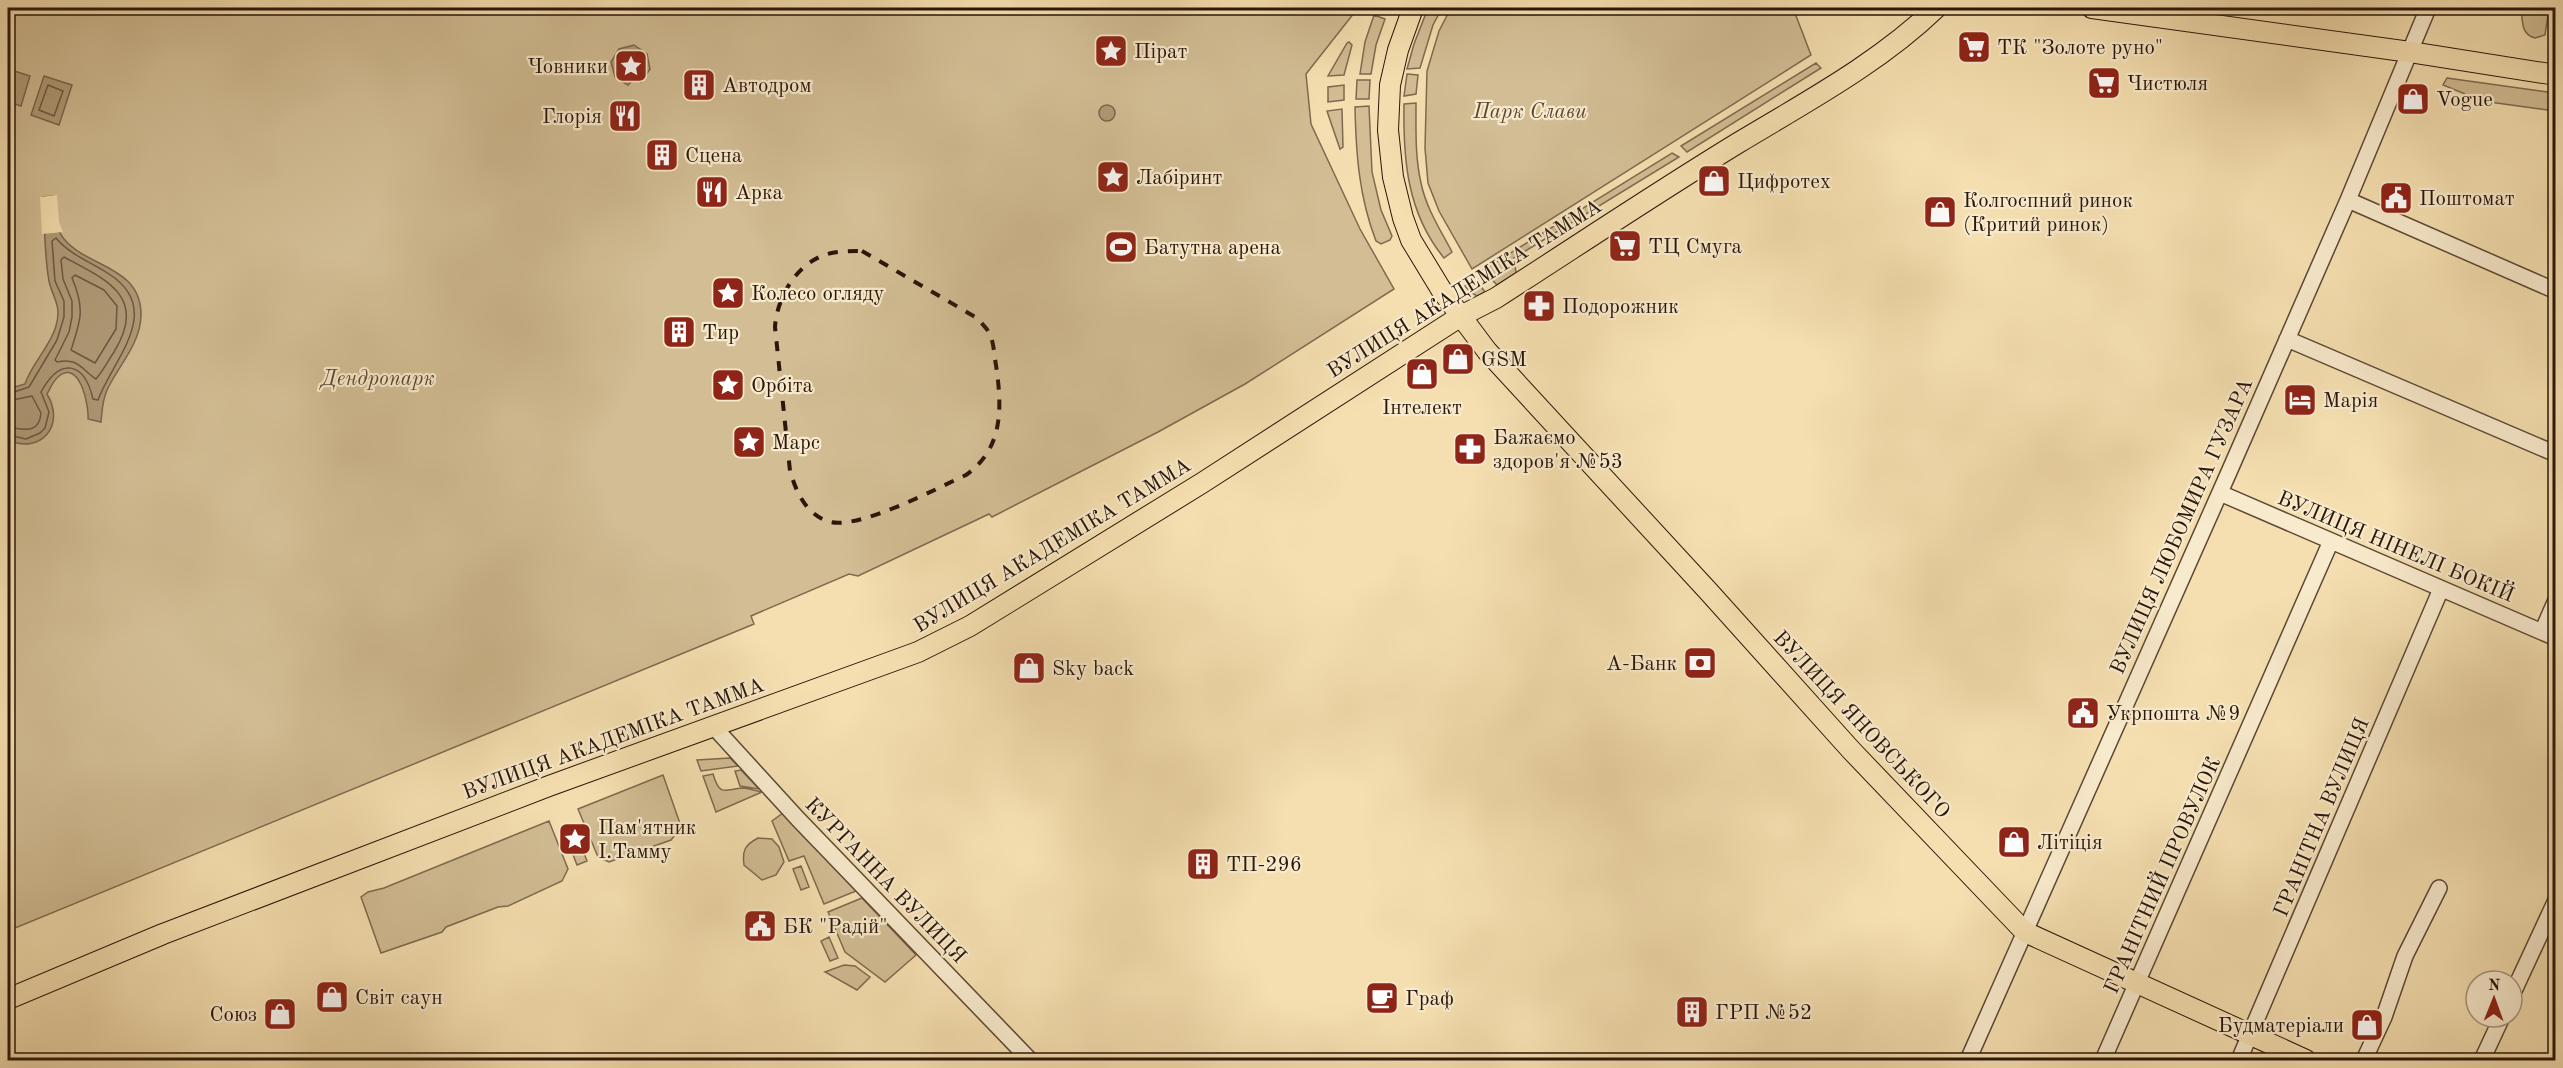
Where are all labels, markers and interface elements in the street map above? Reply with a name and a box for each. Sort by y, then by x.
supermarket icon: ТК "Золоте руно" [1956,29,1992,65]
place icon: Пірат [1093,33,1129,69]
place label: ТК "Золоте руно" [1997,38,2163,59]
place label: Пірат [1134,42,1187,63]
place icon: Човники [613,48,649,84]
place label: Човники [527,57,608,78]
supermarket icon: Чистюля [2086,65,2122,101]
building icon: Автодром [681,67,717,103]
place label: Чистюля [2127,74,2208,95]
place label: Автодром [722,76,812,97]
shop icon: Vogue [2395,81,2431,117]
place label: Vogue [2436,90,2493,111]
restaurant icon: Глорія [607,98,643,134]
park label: Парк Слави [1472,102,1587,123]
place label: Глорія [542,107,602,128]
building icon: Сцена [644,137,680,173]
place label: Сцена [685,146,742,167]
place icon: Лабіринт [1095,159,1131,195]
shop icon: Цифротех [1696,163,1732,199]
place label: Лабіринт [1136,168,1222,189]
place label: Цифротех [1737,172,1831,193]
restaurant icon: Арка [694,174,730,210]
public building icon: Поштомат [2378,180,2414,216]
place label: Арка [735,183,783,204]
place label: Поштомат [2419,189,2515,210]
place label: Колгоспний ринок (Критий ринок) [1963,191,2134,236]
shop icon: Колгоспний ринок (Критий ринок) [1922,194,1958,230]
street label: ВУЛИЦЯ АКАДЕМІКА ТАММА [1324,196,1606,383]
supermarket icon: ТЦ Смуга [1607,228,1643,264]
sports icon: Батутна арена [1103,229,1139,265]
place label: ТЦ Смуга [1648,237,1742,258]
place label: Батутна арена [1144,238,1281,259]
place icon: Колесо огляду [710,275,746,311]
place label: Колесо огляду [751,284,884,305]
pharmacy icon: Подорожник [1521,288,1557,324]
place label: Подорожник [1562,297,1679,318]
building icon: Тир [661,314,697,350]
place label: Тир [702,323,739,344]
shop icon: GSM [1440,341,1476,377]
place label: GSM [1481,350,1527,371]
shop icon: Інтелект [1404,356,1440,392]
place icon: Орбіта [710,367,746,403]
park label: Дендропарк [318,369,435,390]
street label: ВУЛИЦЯ ЛЮБОМИРА ГУЗАРА [2107,375,2257,678]
place label: Орбіта [751,376,813,397]
hotel icon: Марія [2282,382,2318,418]
place label: Марія [2323,391,2379,412]
place label: Інтелект [1382,398,1462,419]
place icon: Марс [731,424,767,460]
place label: Бажаємо здоров'я №53 [1493,428,1623,473]
pharmacy icon: Бажаємо здоров'я №53 [1452,431,1488,467]
place label: Марс [772,433,820,454]
street label: ВУЛИЦЯ АКАДЕМІКА ТАММА [911,455,1195,637]
street label: ВУЛИЦЯ НІНЕЛІ БОКІЙ [2274,483,2519,607]
street label: ВУЛИЦЯ ЯНОВСЬКОГО [1769,627,1953,823]
bank icon: А-Банк [1682,645,1718,681]
shop icon: Sky back [1011,650,1047,686]
place label: А-Банк [1606,654,1677,675]
place label: Sky back [1052,659,1134,680]
street label: ВУЛИЦЯ АКАДЕМІКА ТАММА [460,675,767,804]
public building icon: Укрпошта №9 [2065,695,2101,731]
place label: Укрпошта №9 [2106,704,2240,725]
street label: ГРАНІТНА ВУЛИЦЯ [2271,715,2374,920]
street label: ГРАНІТНИЙ ПРОВУЛОК [2097,752,2225,997]
street label: КУРГАННА ВУЛИЦЯ [800,794,969,968]
place label: Пам'ятник І.Тамму [598,818,697,863]
place icon: Пам'ятник І.Тамму [557,821,593,857]
shop icon: Літіція [1996,824,2032,860]
place label: Літіція [2037,833,2103,854]
building icon: ТП-296 [1185,846,1221,882]
place label: ТП-296 [1226,855,1302,876]
public building icon: БК "Радій" [742,908,778,944]
place label: БК "Радій" [783,917,888,938]
north arrow [2464,969,2524,1029]
text: N [2488,978,2501,994]
shop icon: Світ саун [314,979,350,1015]
cafe icon: Граф [1364,980,1400,1016]
place label: Світ саун [355,988,443,1009]
place label: Граф [1405,989,1454,1010]
building icon: ГРП №52 [1674,994,1710,1030]
shop icon: Союз [262,996,298,1032]
place label: ГРП №52 [1715,1003,1812,1024]
place label: Союз [209,1005,257,1026]
shop icon: Будматеріали [2349,1007,2385,1043]
place label: Будматеріали [2218,1016,2344,1037]

